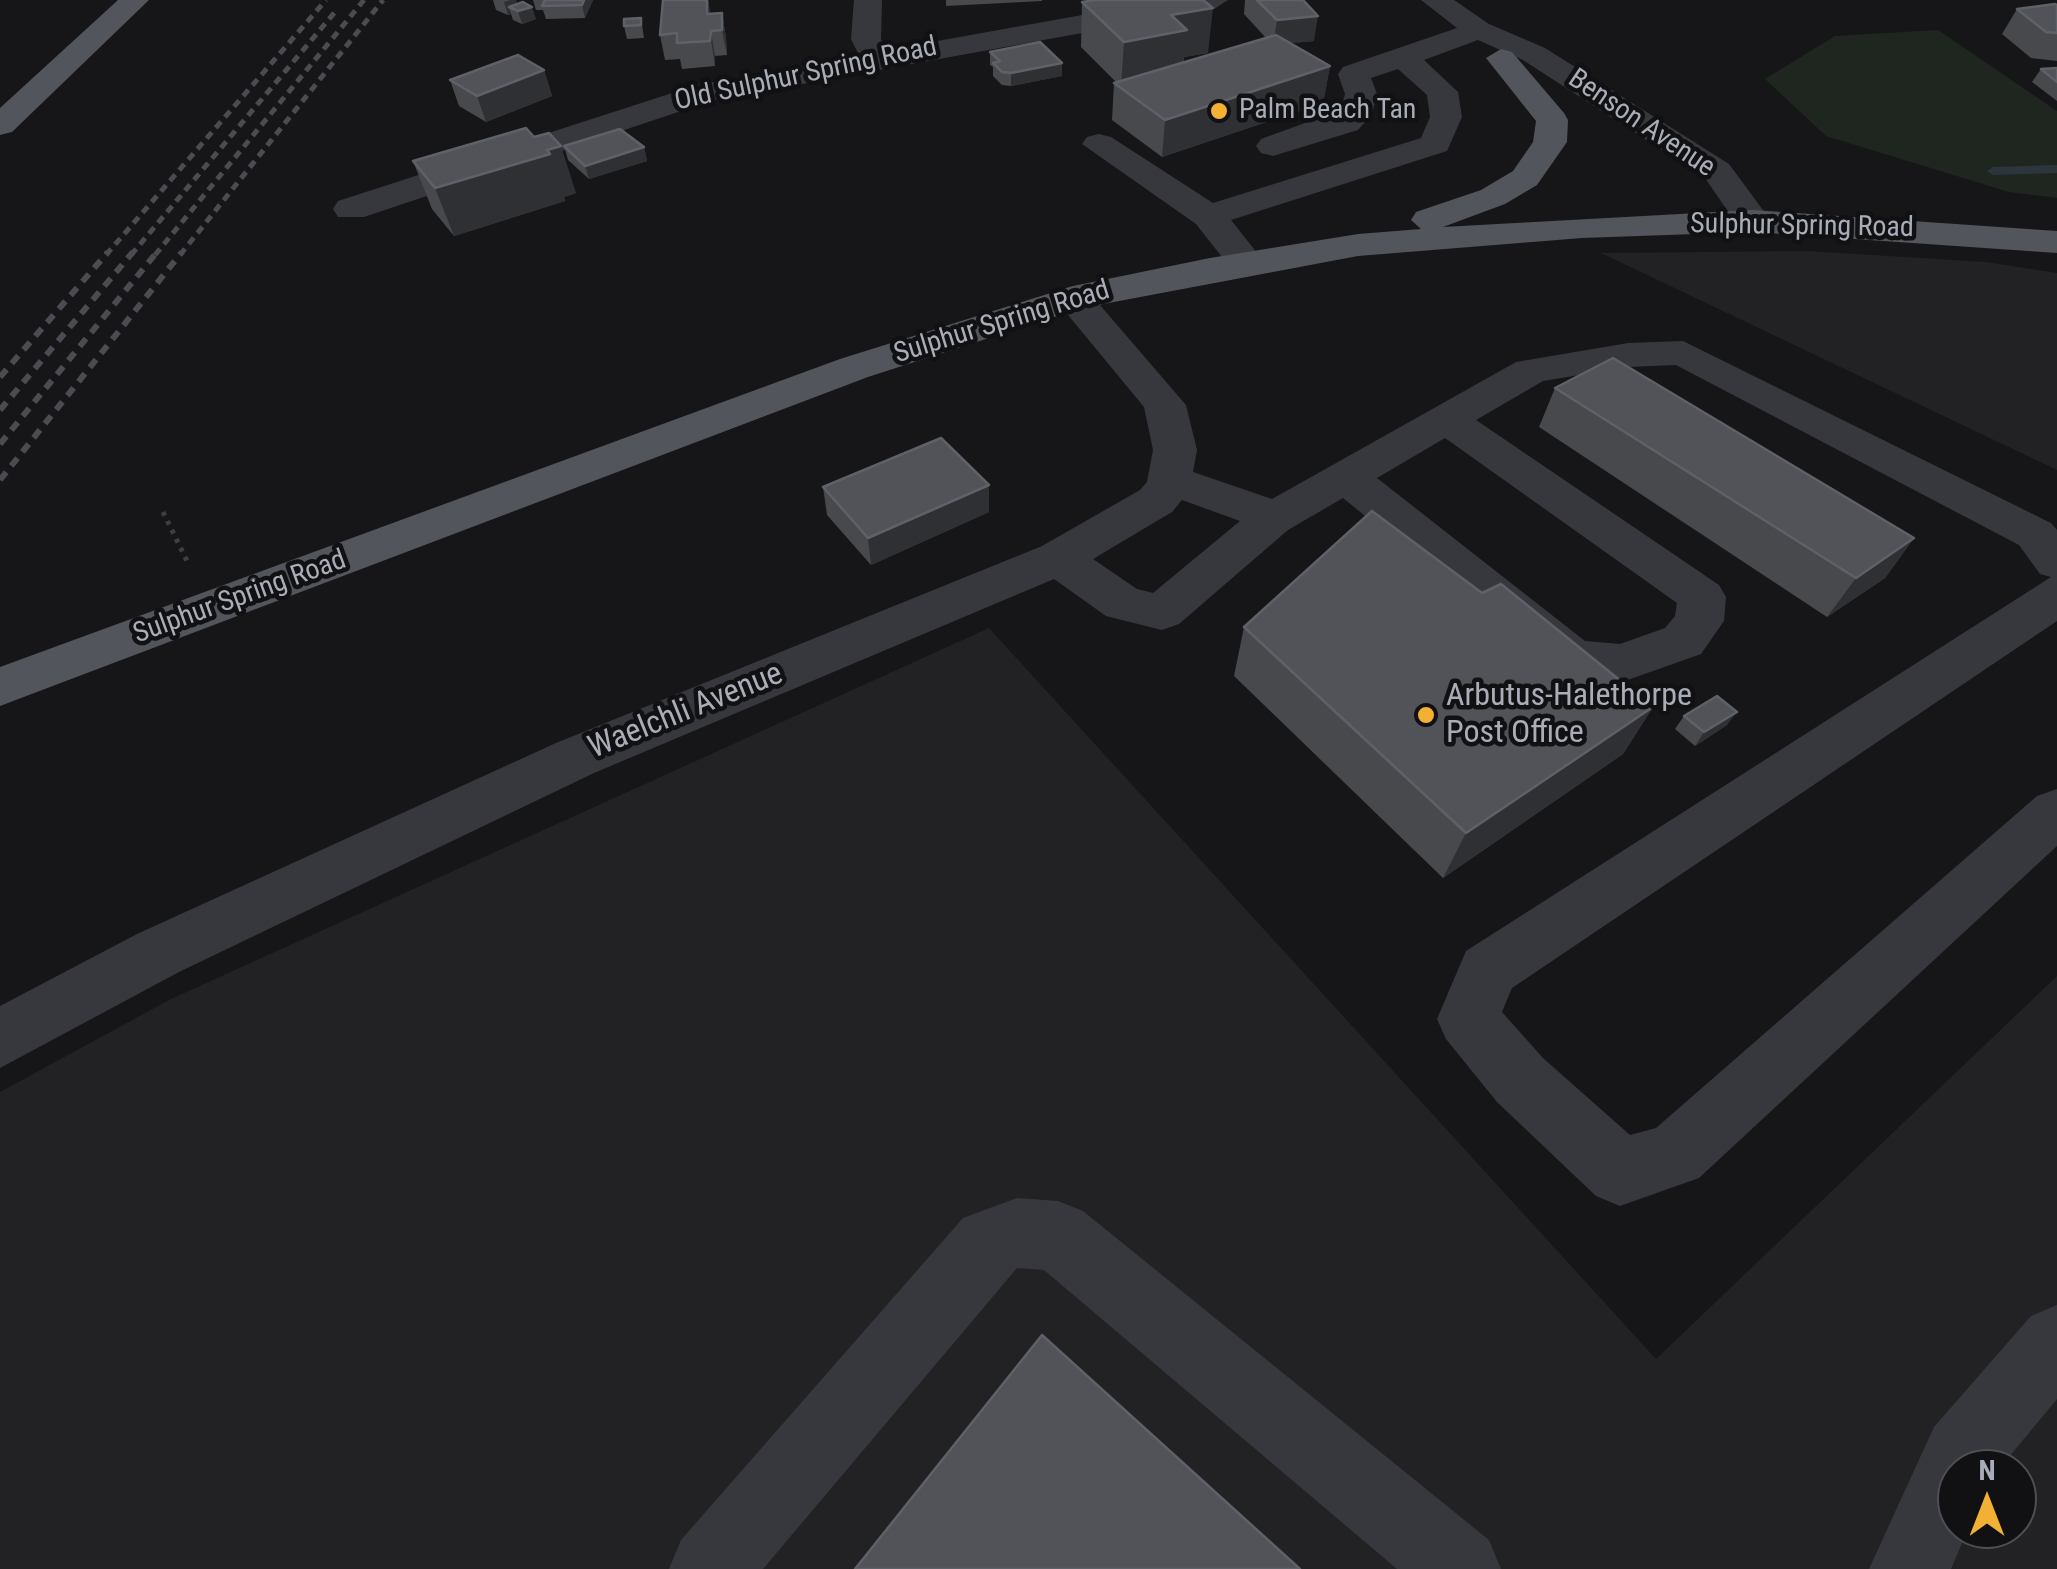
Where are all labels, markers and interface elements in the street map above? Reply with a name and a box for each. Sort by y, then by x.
street label: Old Sulphur Spring Road [672,31,940,119]
street label: Benson Avenue [1561,63,1721,185]
place label: Palm Beach Tan [1239,94,1416,128]
marker: Palm Beach Tan [1208,100,1230,122]
street label: Sulphur Spring Road [1690,208,1914,246]
street label: Sulphur Spring Road [890,274,1114,372]
street label: Sulphur Spring Road [129,544,351,652]
street label: Waelchli Avenue [583,656,789,768]
place label: Arbutus-Halethorpe Post Office [1446,678,1692,753]
marker: Arbutus-Halethorpe Post Office [1415,704,1437,726]
north arrow [1937,1449,2037,1549]
text: N [1978,1454,1996,1487]

